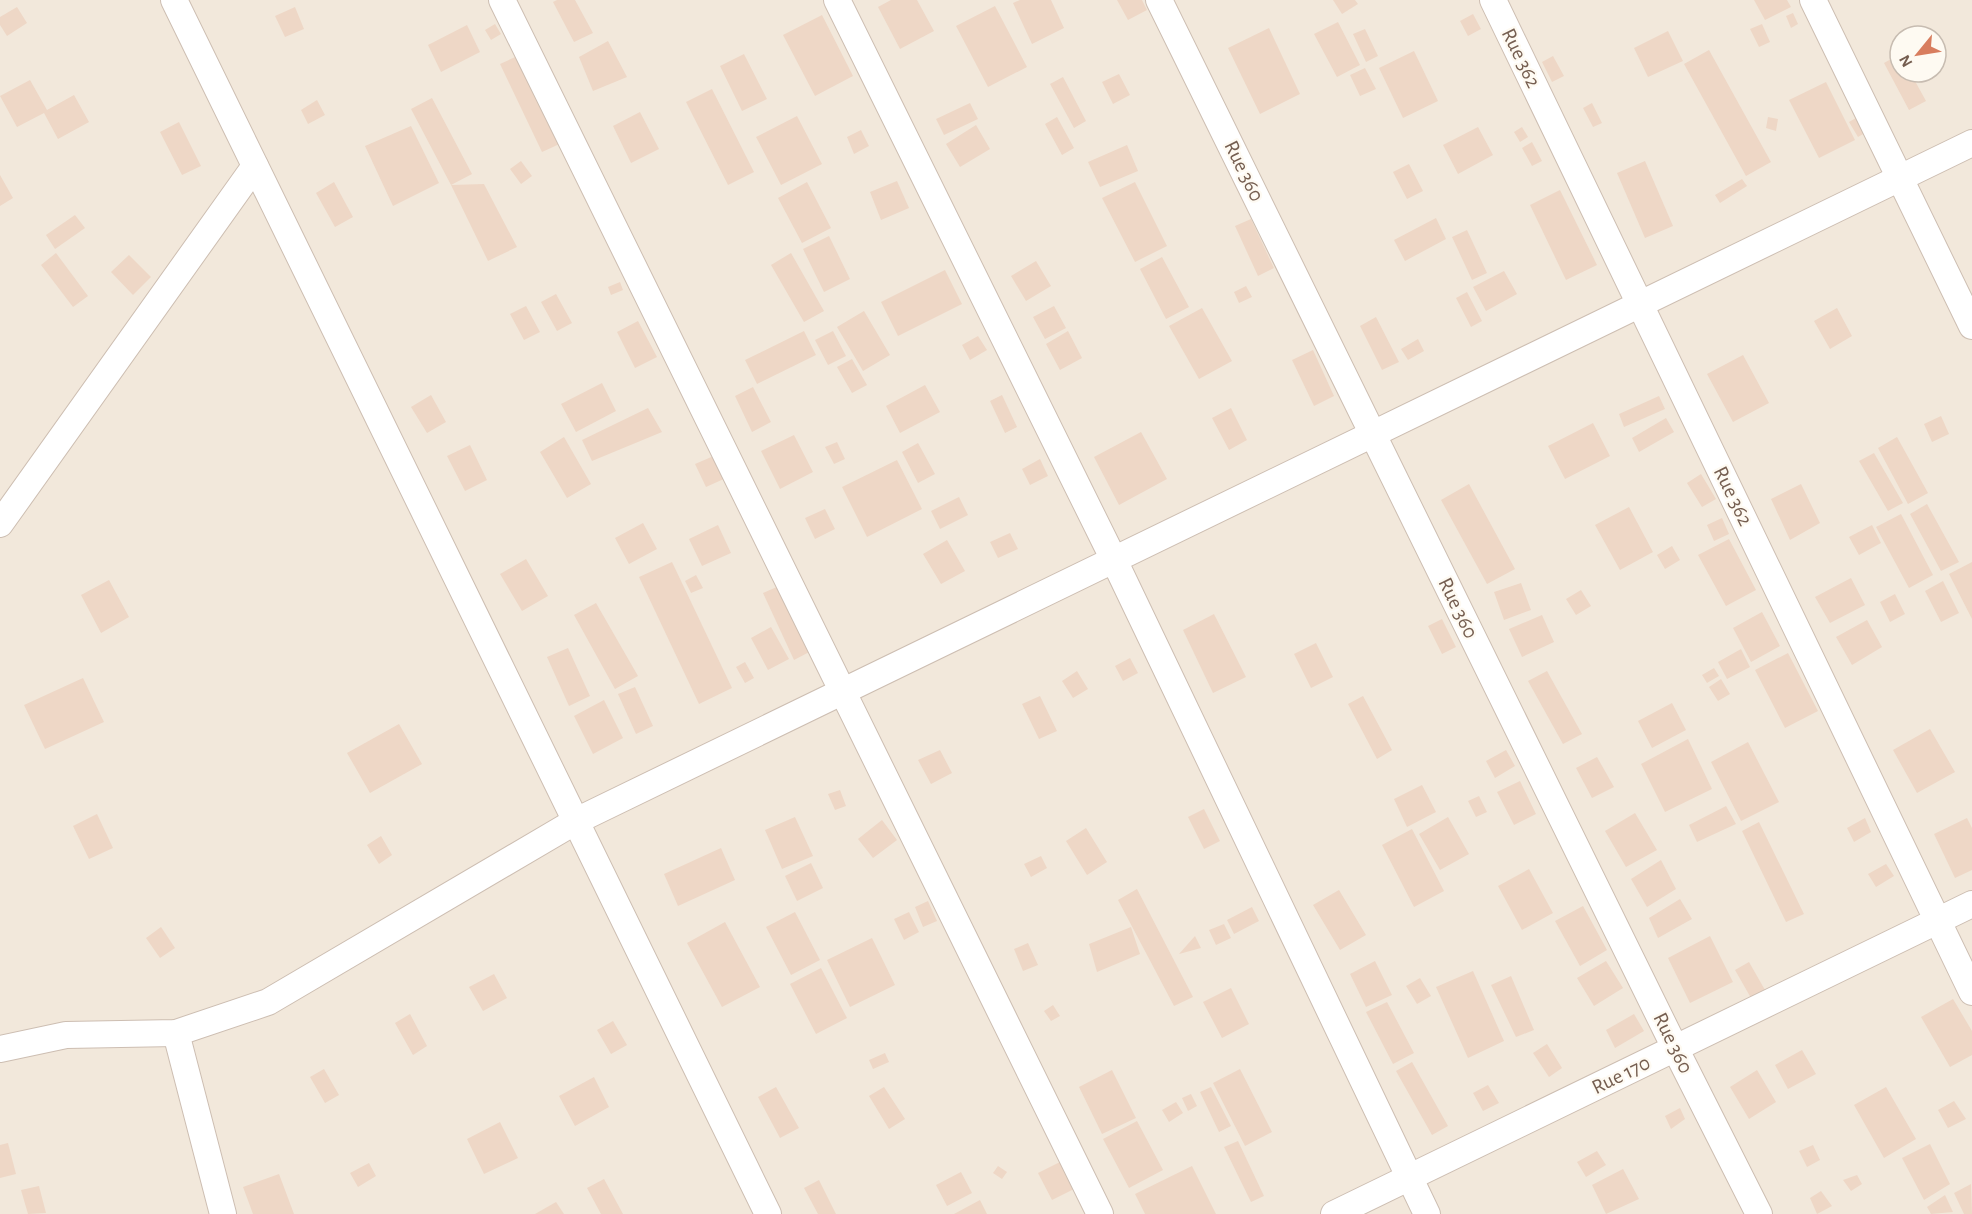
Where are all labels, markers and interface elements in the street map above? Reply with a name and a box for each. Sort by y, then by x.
north arrow [1888,24,1948,84]
street label: Rue 362 [1498,25,1544,91]
text: N [1896,52,1916,70]
street label: Rue 360 [1220,137,1268,205]
street label: Rue 362 [1710,463,1756,529]
street label: Rue 360 [1434,574,1482,642]
street label: Rue 360 [1649,1009,1697,1077]
street label: Rue 170 [1588,1052,1654,1098]

